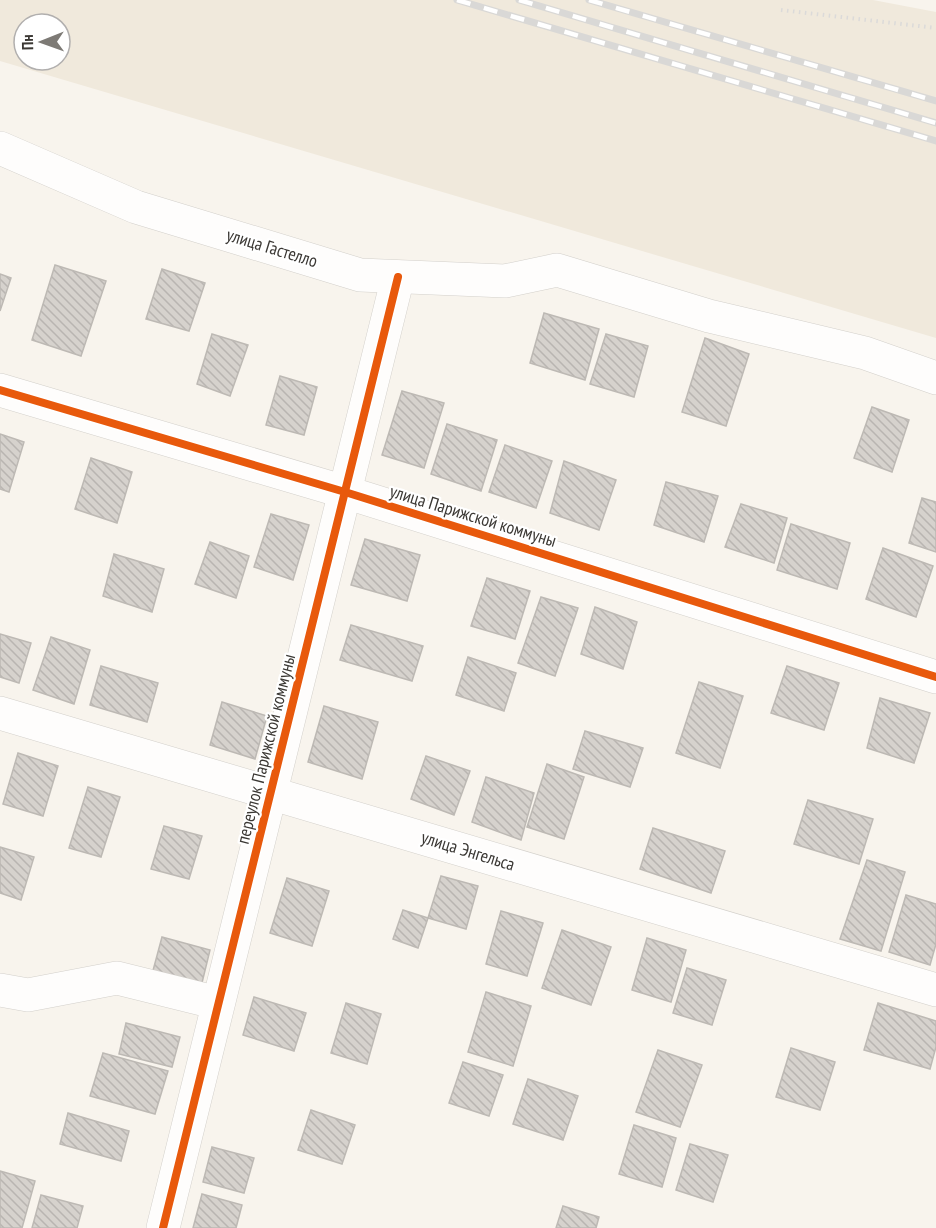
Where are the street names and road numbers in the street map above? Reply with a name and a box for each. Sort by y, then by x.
street label: улица Гастелло [224,223,321,272]
street label: улица Парижской коммуны [387,479,559,552]
street label: переулок Парижской коммуны [231,652,300,846]
street label: улица Энгельса [419,825,518,876]

